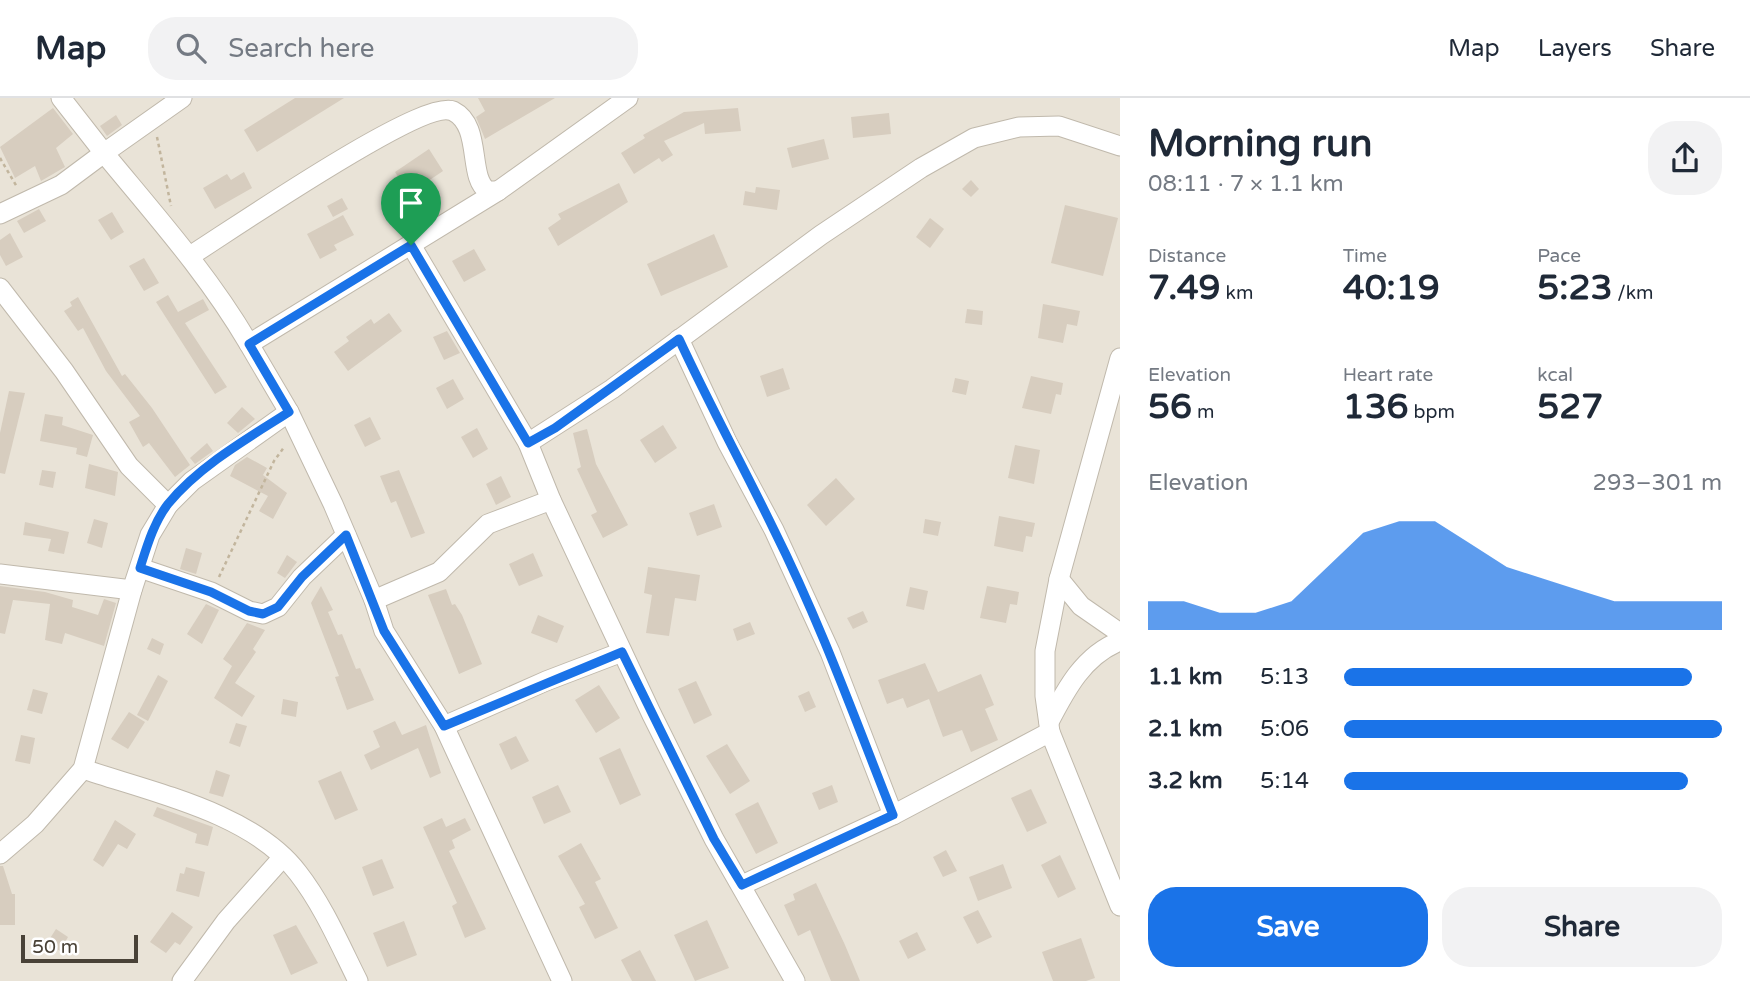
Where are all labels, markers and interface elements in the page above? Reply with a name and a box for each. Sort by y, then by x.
search box [148,17,638,80]
text: Map [35,29,106,68]
icon: search [172,29,210,67]
text: Search here [228,33,374,64]
text: Map [1448,34,1500,63]
text: Layers [1538,34,1612,63]
text: Share [1650,34,1715,63]
text: Morning run [1148,121,1372,167]
button: share [1648,121,1722,195]
text: 08:11 · 7 × 1.1 km [1148,170,1344,198]
pin [381,173,441,245]
icon: arrive [392,184,430,222]
text: Distance [1148,245,1226,267]
text: Time [1343,245,1387,267]
text: Pace [1537,245,1581,267]
text: 7.49 [1148,267,1221,309]
text: 40:19 [1343,267,1440,309]
text: 5:23 [1537,267,1612,309]
text: km [1221,282,1253,304]
text: /km [1612,282,1654,304]
text: Elevation [1148,364,1231,386]
text: Heart rate [1343,364,1433,386]
text: kcal [1537,364,1573,386]
text: 56 [1148,386,1192,428]
text: 136 [1343,386,1409,428]
text: 527 [1537,386,1603,428]
text: m [1192,401,1214,423]
text: bpm [1409,401,1455,423]
text: Elevation [1148,469,1249,497]
text: 293–301 m [1593,469,1722,497]
text: 1.1 km [1148,663,1223,691]
text: 5:13 [1260,663,1309,691]
text: 2.1 km [1148,715,1223,743]
text: 5:06 [1260,715,1309,743]
text: 3.2 km [1148,767,1223,795]
text: 5:14 [1260,767,1309,795]
button: Save [1148,887,1428,967]
button: Share [1442,887,1722,967]
scale bar [21,932,138,964]
text: 50 m [32,936,78,958]

